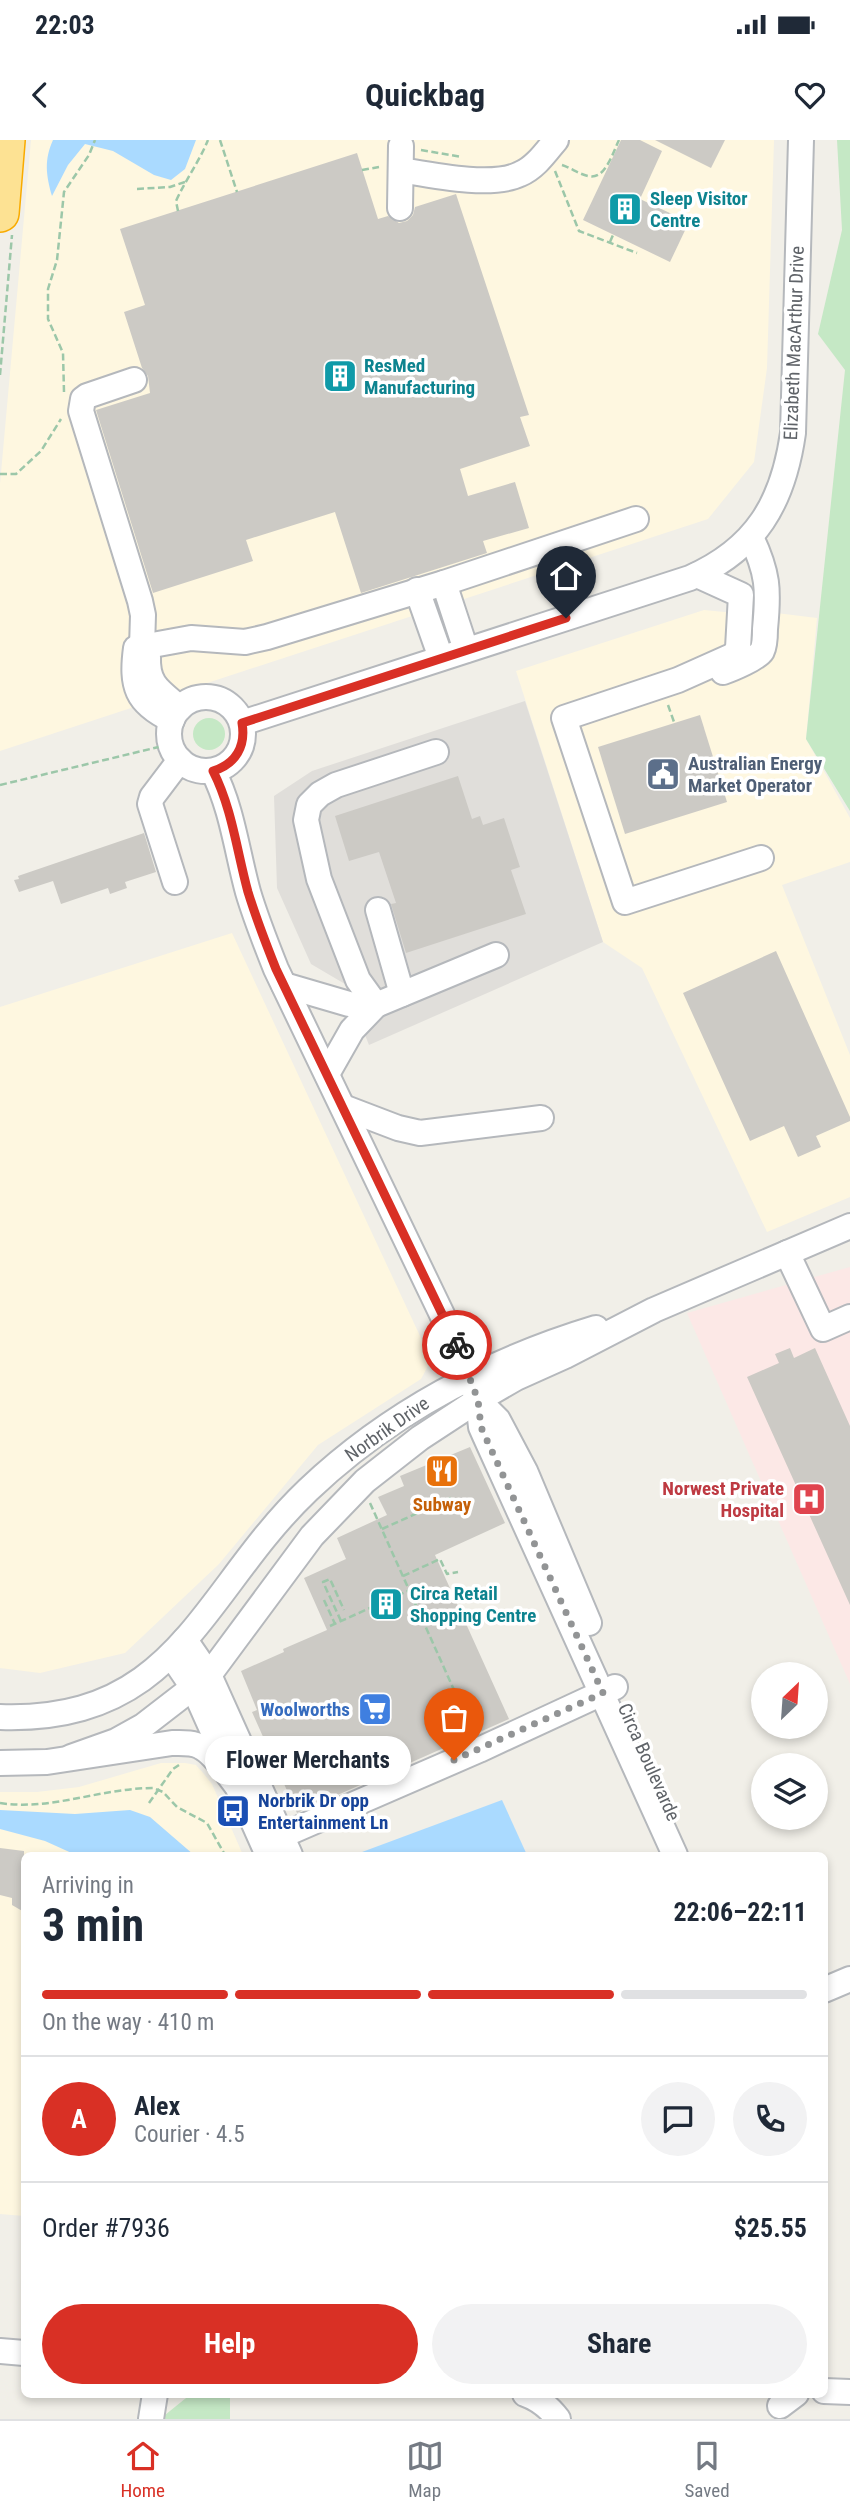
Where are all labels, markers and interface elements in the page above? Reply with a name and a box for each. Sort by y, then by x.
text: 22:03 [35,10,95,40]
icon: back [21,76,59,114]
text: Quickbag [365,76,485,114]
icon: heart [791,76,829,114]
place label: Sleep Visitor Centre [650,187,747,232]
building icon: Sleep Visitor Centre [606,190,644,228]
street label: Elizabeth MacArthur Drive [779,245,809,441]
place label: ResMed Manufacturing [364,354,475,399]
building icon: ResMed Manufacturing [321,357,359,395]
pin [536,546,596,618]
icon: home [547,557,585,595]
place label: Australian Energy Market Operator [688,752,823,797]
public building icon: Australian Energy Market Operator [644,755,682,793]
courier [422,1310,492,1380]
icon: bike [438,1326,476,1364]
street label: Norbrik Drive [340,1392,434,1466]
restaurant icon: Subway [423,1452,461,1490]
place label: Norwest Private Hospital [662,1477,784,1522]
hospital icon: Norwest Private Hospital [790,1480,828,1518]
place label: Subway [413,1493,472,1516]
place label: Circa Retail Shopping Centre [410,1582,536,1627]
building icon: Circa Retail Shopping Centre [367,1585,405,1623]
north arrow [751,1662,828,1740]
map controls [751,1662,828,1830]
pin [424,1688,484,1760]
supermarket icon: Woolworths [356,1690,394,1728]
place label: Woolworths [260,1698,350,1721]
icon: bag [435,1699,473,1737]
street label: Circa Boulevarde [613,1700,685,1824]
callout: Flower Merchants [206,1736,412,1784]
text: Flower Merchants [226,1747,390,1774]
button: layers [751,1753,828,1830]
place label: Norbrik Dr opp Entertainment Ln [258,1789,388,1834]
bus stop icon: Norbrik Dr opp Entertainment Ln [214,1792,252,1830]
text: Arriving in [42,1872,134,1899]
text: 22:06–22:11 [673,1897,807,1927]
text: 3 min [42,1898,144,1952]
text: On the way · 410 m [42,2009,214,2036]
button: chat [641,2082,715,2156]
button: phone [733,2082,807,2156]
text: Alex [134,2091,180,2121]
text: A [71,2104,87,2134]
text: Courier · 4.5 [134,2121,245,2148]
text: Order #7936 [42,2213,170,2243]
text: $25.55 [734,2213,807,2243]
button: Help [42,2304,418,2384]
button: Share [432,2304,807,2384]
tab: Home [120,2437,165,2502]
tab: Map [406,2437,444,2502]
tab: Saved [684,2437,730,2502]

